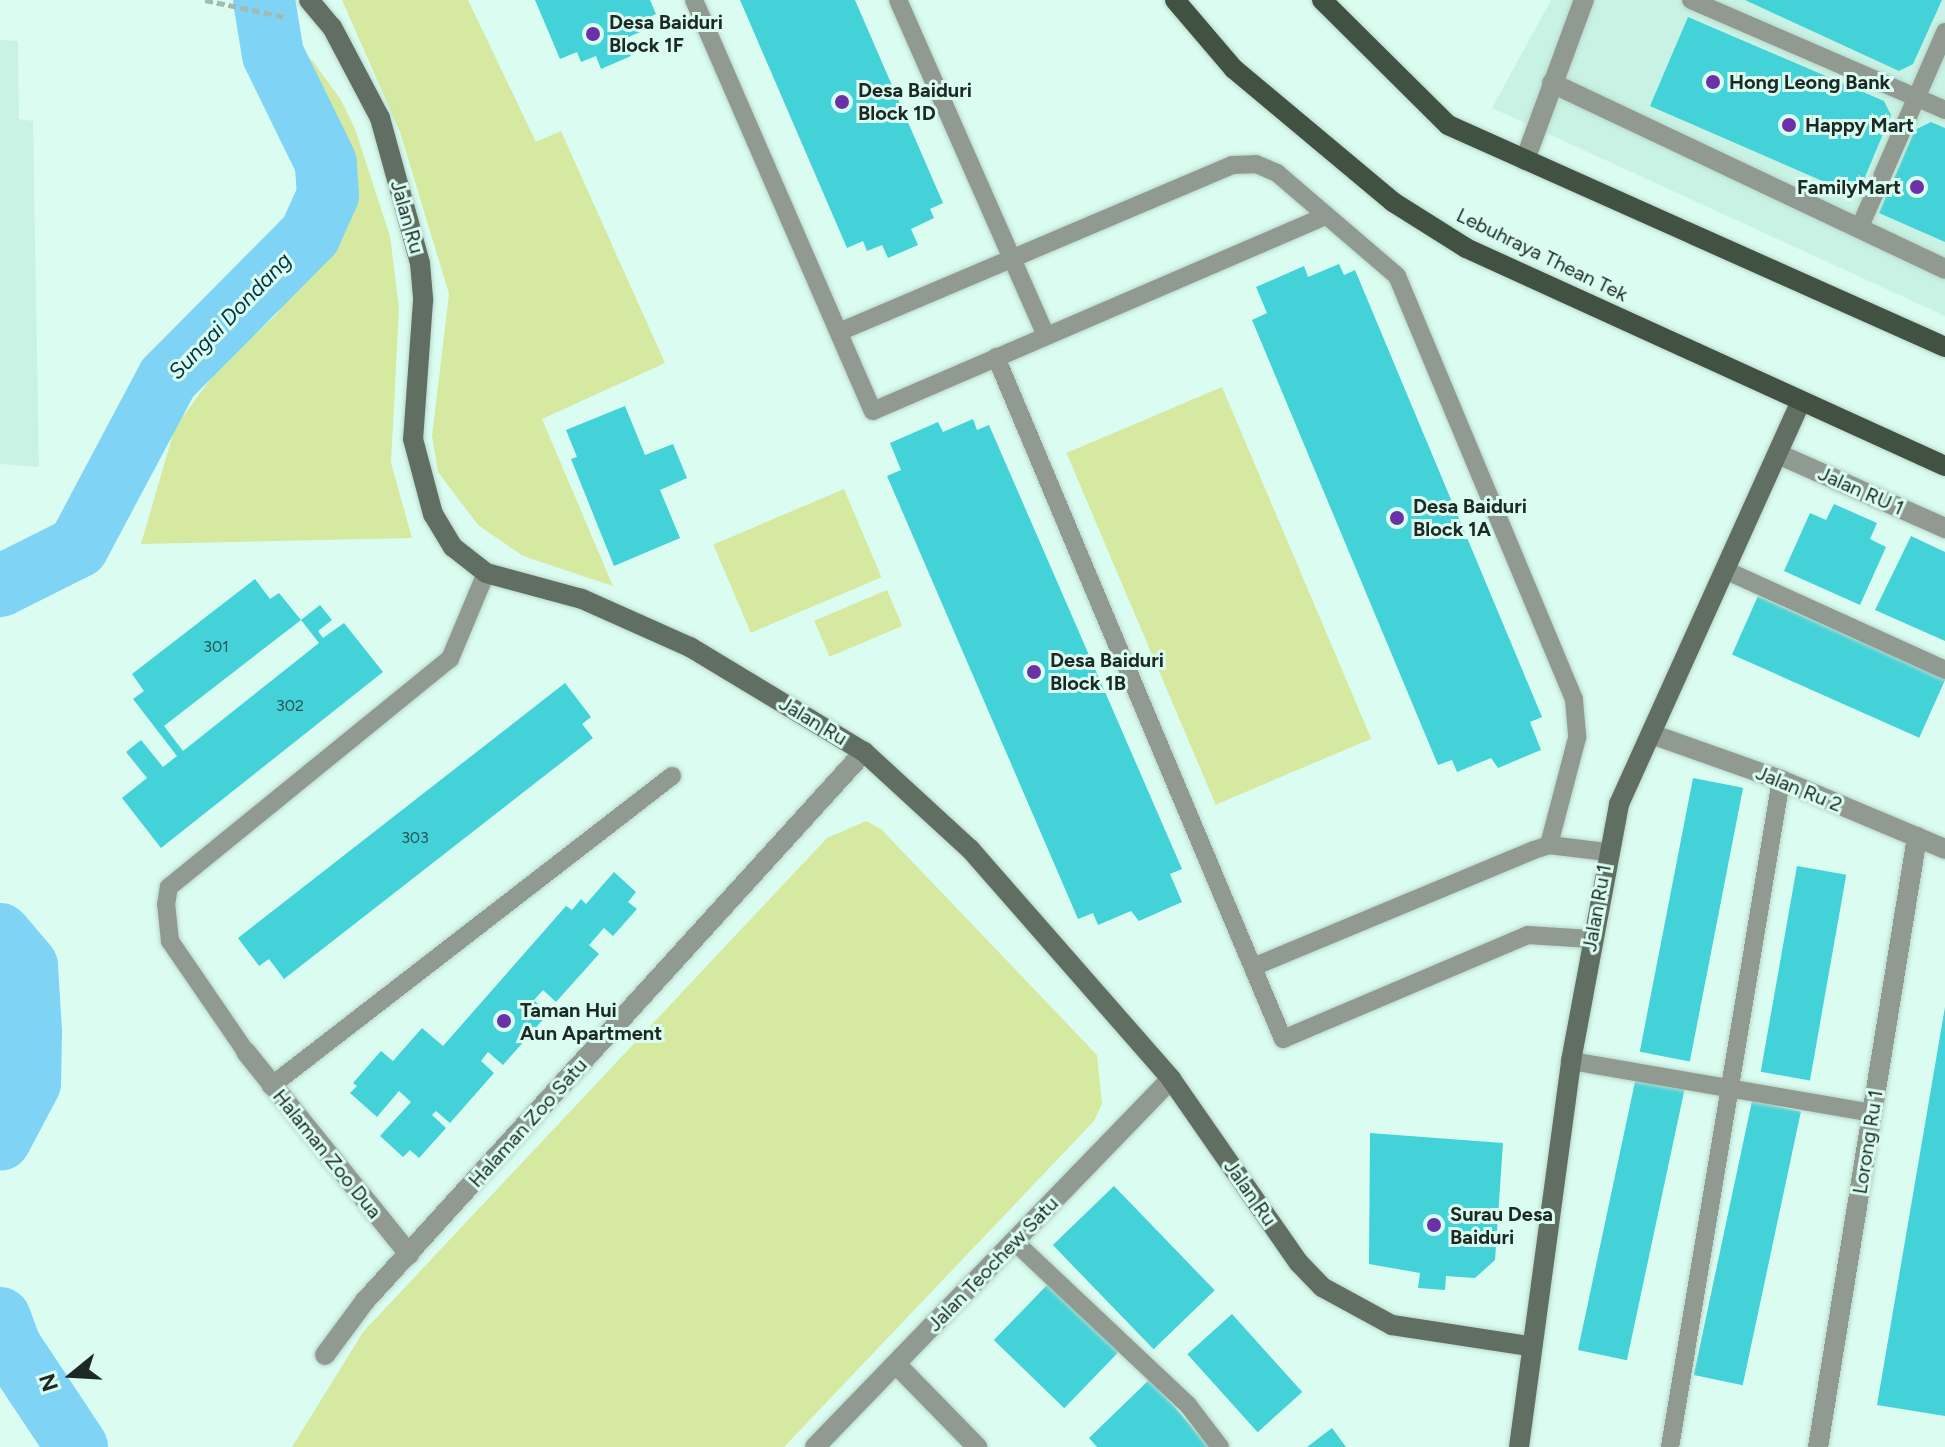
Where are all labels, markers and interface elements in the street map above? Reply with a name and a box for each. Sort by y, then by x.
place label: Desa Baiduri Block 1F [609,10,723,57]
marker: Desa Baiduri Block 1F [584,25,602,43]
place label: Hong Leong Bank [1729,70,1890,94]
marker: Hong Leong Bank [1704,73,1722,91]
place label: Desa Baiduri Block 1D [858,78,972,125]
marker: Desa Baiduri Block 1D [833,93,851,111]
place label: Happy Mart [1805,113,1914,137]
marker: Happy Mart [1780,116,1798,134]
place label: FamilyMart [1797,175,1901,199]
street label: Jalan Ru [385,178,429,256]
marker: FamilyMart [1908,178,1926,196]
street label: Lebuhraya Thean Tek [1453,203,1631,307]
water label: Sungai Dondang [163,247,297,385]
street label: Jalan RU 1 [1815,462,1907,520]
place label: Desa Baiduri Block 1A [1413,494,1527,541]
marker: Desa Baiduri Block 1A [1388,509,1406,527]
house number: 301 [203,637,229,657]
place label: Desa Baiduri Block 1B [1050,648,1164,695]
marker: Desa Baiduri Block 1B [1025,663,1043,681]
street label: Jalan Ru [775,691,851,751]
house number: 302 [276,696,304,716]
street label: Jalan Ru 2 [1752,761,1846,817]
house number: 303 [401,828,429,848]
street label: Jalan Ru 1 [1578,863,1616,953]
place label: Taman Hui Aun Apartment [520,998,662,1045]
marker: Taman Hui Aun Apartment [495,1012,513,1030]
street label: Halaman Zoo Satu [464,1054,592,1192]
street label: Halaman Zoo Dua [268,1085,386,1223]
street label: Lorong Ru 1 [1848,1088,1888,1196]
street label: Jalan Ru [1219,1155,1281,1231]
street label: Jalan Teochew Satu [923,1192,1063,1336]
place label: Surau Desa Baiduri [1450,1202,1553,1249]
marker: Surau Desa Baiduri [1425,1216,1443,1234]
north arrow [32,1335,112,1415]
text: N [33,1370,64,1395]

